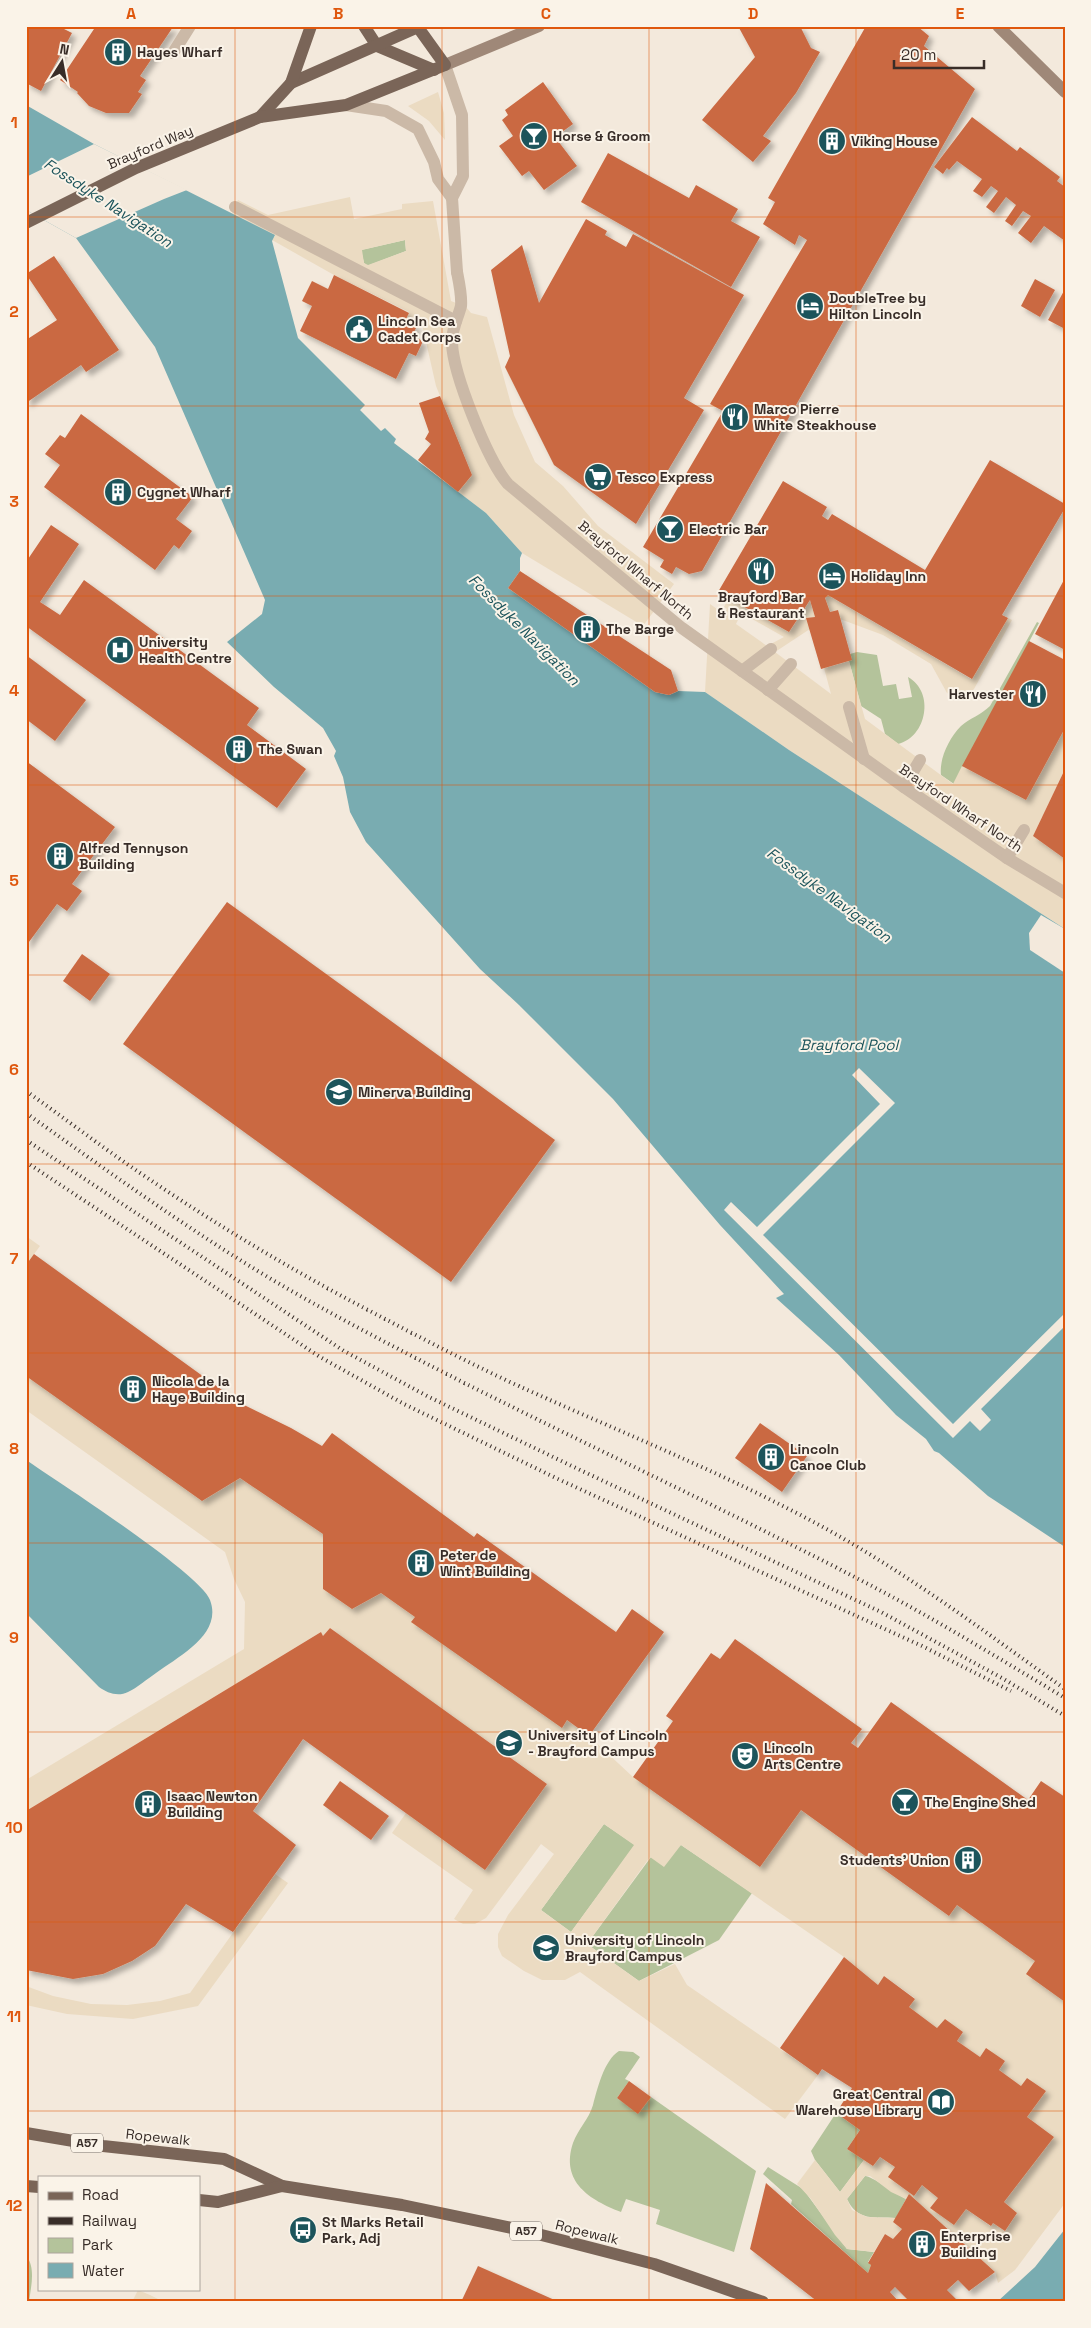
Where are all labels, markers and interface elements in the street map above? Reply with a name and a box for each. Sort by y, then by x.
text: A [126,3,136,24]
text: B [333,3,343,24]
text: C [541,3,551,24]
text: D [748,3,758,24]
text: E [956,3,965,24]
building icon: Hayes Wharf [103,37,133,67]
north arrow [38,38,88,88]
scale bar [894,38,984,70]
text: N [58,40,71,59]
place label: Hayes Wharf [137,43,223,61]
text: 20 m [901,45,936,64]
text: 1 [10,112,18,133]
street label: Brayford Way [104,121,196,173]
bar icon: Horse & Groom [519,121,549,151]
building icon: Viking House [817,126,847,156]
place label: Horse & Groom [553,127,651,145]
place label: Viking House [851,132,938,150]
water label: Fossdyke Navigation [41,154,177,252]
place label: DoubleTree by Hilton Lincoln [829,289,926,323]
hotel icon: DoubleTree by Hilton Lincoln [795,291,825,321]
text: 2 [9,301,19,322]
place label: Lincoln Sea Cadet Corps [378,312,461,346]
public building icon: Lincoln Sea Cadet Corps [344,314,374,344]
place label: Marco Pierre White Steakhouse [754,400,877,434]
restaurant icon: Marco Pierre White Steakhouse [720,402,750,432]
supermarket icon: Tesco Express [583,462,613,492]
place label: Tesco Express [617,468,713,486]
building icon: Cygnet Wharf [103,477,133,507]
place label: Cygnet Wharf [137,483,231,501]
text: 3 [9,491,19,512]
bar icon: Electric Bar [655,514,685,544]
street label: Brayford Wharf North [575,517,697,623]
place label: Electric Bar [689,520,767,538]
restaurant icon: Brayford Bar & Restaurant [746,556,776,586]
hotel icon: Holiday Inn [817,561,847,591]
place label: Holiday Inn [851,567,926,585]
water label: Fossdyke Navigation [465,570,584,690]
place label: Brayford Bar & Restaurant [717,588,805,622]
building icon: The Barge [572,614,602,644]
place label: The Barge [606,620,674,638]
place label: University Health Centre [139,633,232,667]
hospital icon: University Health Centre [105,635,135,665]
restaurant icon: Harvester [1018,679,1048,709]
text: 4 [9,680,19,701]
place label: Harvester [949,685,1014,703]
building icon: The Swan [224,734,254,764]
place label: The Swan [258,740,323,758]
street label: Brayford Wharf North [896,760,1026,856]
place label: Alfred Tennyson Building [79,839,188,873]
building icon: Alfred Tennyson Building [45,841,75,871]
water label: Fossdyke Navigation [763,843,896,947]
text: 5 [9,870,19,891]
water label: Brayford Pool [800,1035,900,1054]
text: 6 [9,1059,19,1080]
school or university icon: Minerva Building [324,1077,354,1107]
place label: Minerva Building [358,1083,471,1101]
text: 7 [10,1248,19,1269]
place label: Nicola de la Haye Building [152,1372,245,1406]
building icon: Nicola de la Haye Building [118,1374,148,1404]
text: 8 [9,1438,19,1459]
place label: Lincoln Canoe Club [790,1440,866,1474]
building icon: Lincoln Canoe Club [756,1442,786,1472]
place label: Peter de Wint Building [440,1546,530,1580]
building icon: Peter de Wint Building [406,1548,436,1578]
text: 9 [9,1627,19,1648]
place label: University of Lincoln - Brayford Campus [528,1726,667,1760]
school or university icon: University of Lincoln - Brayford Campus [494,1728,524,1758]
place label: Lincoln Arts Centre [764,1739,841,1773]
theatre icon: Lincoln Arts Centre [730,1741,760,1771]
place label: Isaac Newton Building [167,1787,258,1821]
bar icon: The Engine Shed [890,1787,920,1817]
building icon: Isaac Newton Building [133,1789,163,1819]
place label: The Engine Shed [924,1793,1036,1811]
text: 10 [5,1817,23,1838]
building icon: Students' Union [953,1845,983,1875]
place label: Students' Union [840,1851,949,1869]
place label: University of Lincoln Brayford Campus [565,1931,704,1965]
school or university icon: University of Lincoln Brayford Campus [531,1933,561,1963]
text: 11 [7,2006,21,2027]
place label: Great Central Warehouse Library [795,2085,922,2119]
library icon: Great Central Warehouse Library [926,2087,956,2117]
street label: Ropewalk [125,2125,192,2149]
road number: A57 [71,2134,103,2152]
legend [38,2176,200,2290]
text: Road [82,2185,119,2204]
text: 12 [6,2195,22,2216]
text: Railway [82,2211,137,2230]
place label: St Marks Retail Park, Adj [322,2213,424,2247]
bus stop icon: St Marks Retail Park, Adj [288,2215,318,2245]
street label: Ropewalk [553,2215,621,2249]
road number: A57 [510,2222,542,2240]
place label: Enterprise Building [941,2227,1011,2261]
building icon: Enterprise Building [907,2229,937,2259]
text: Park [82,2235,113,2254]
text: Water [82,2261,125,2280]

